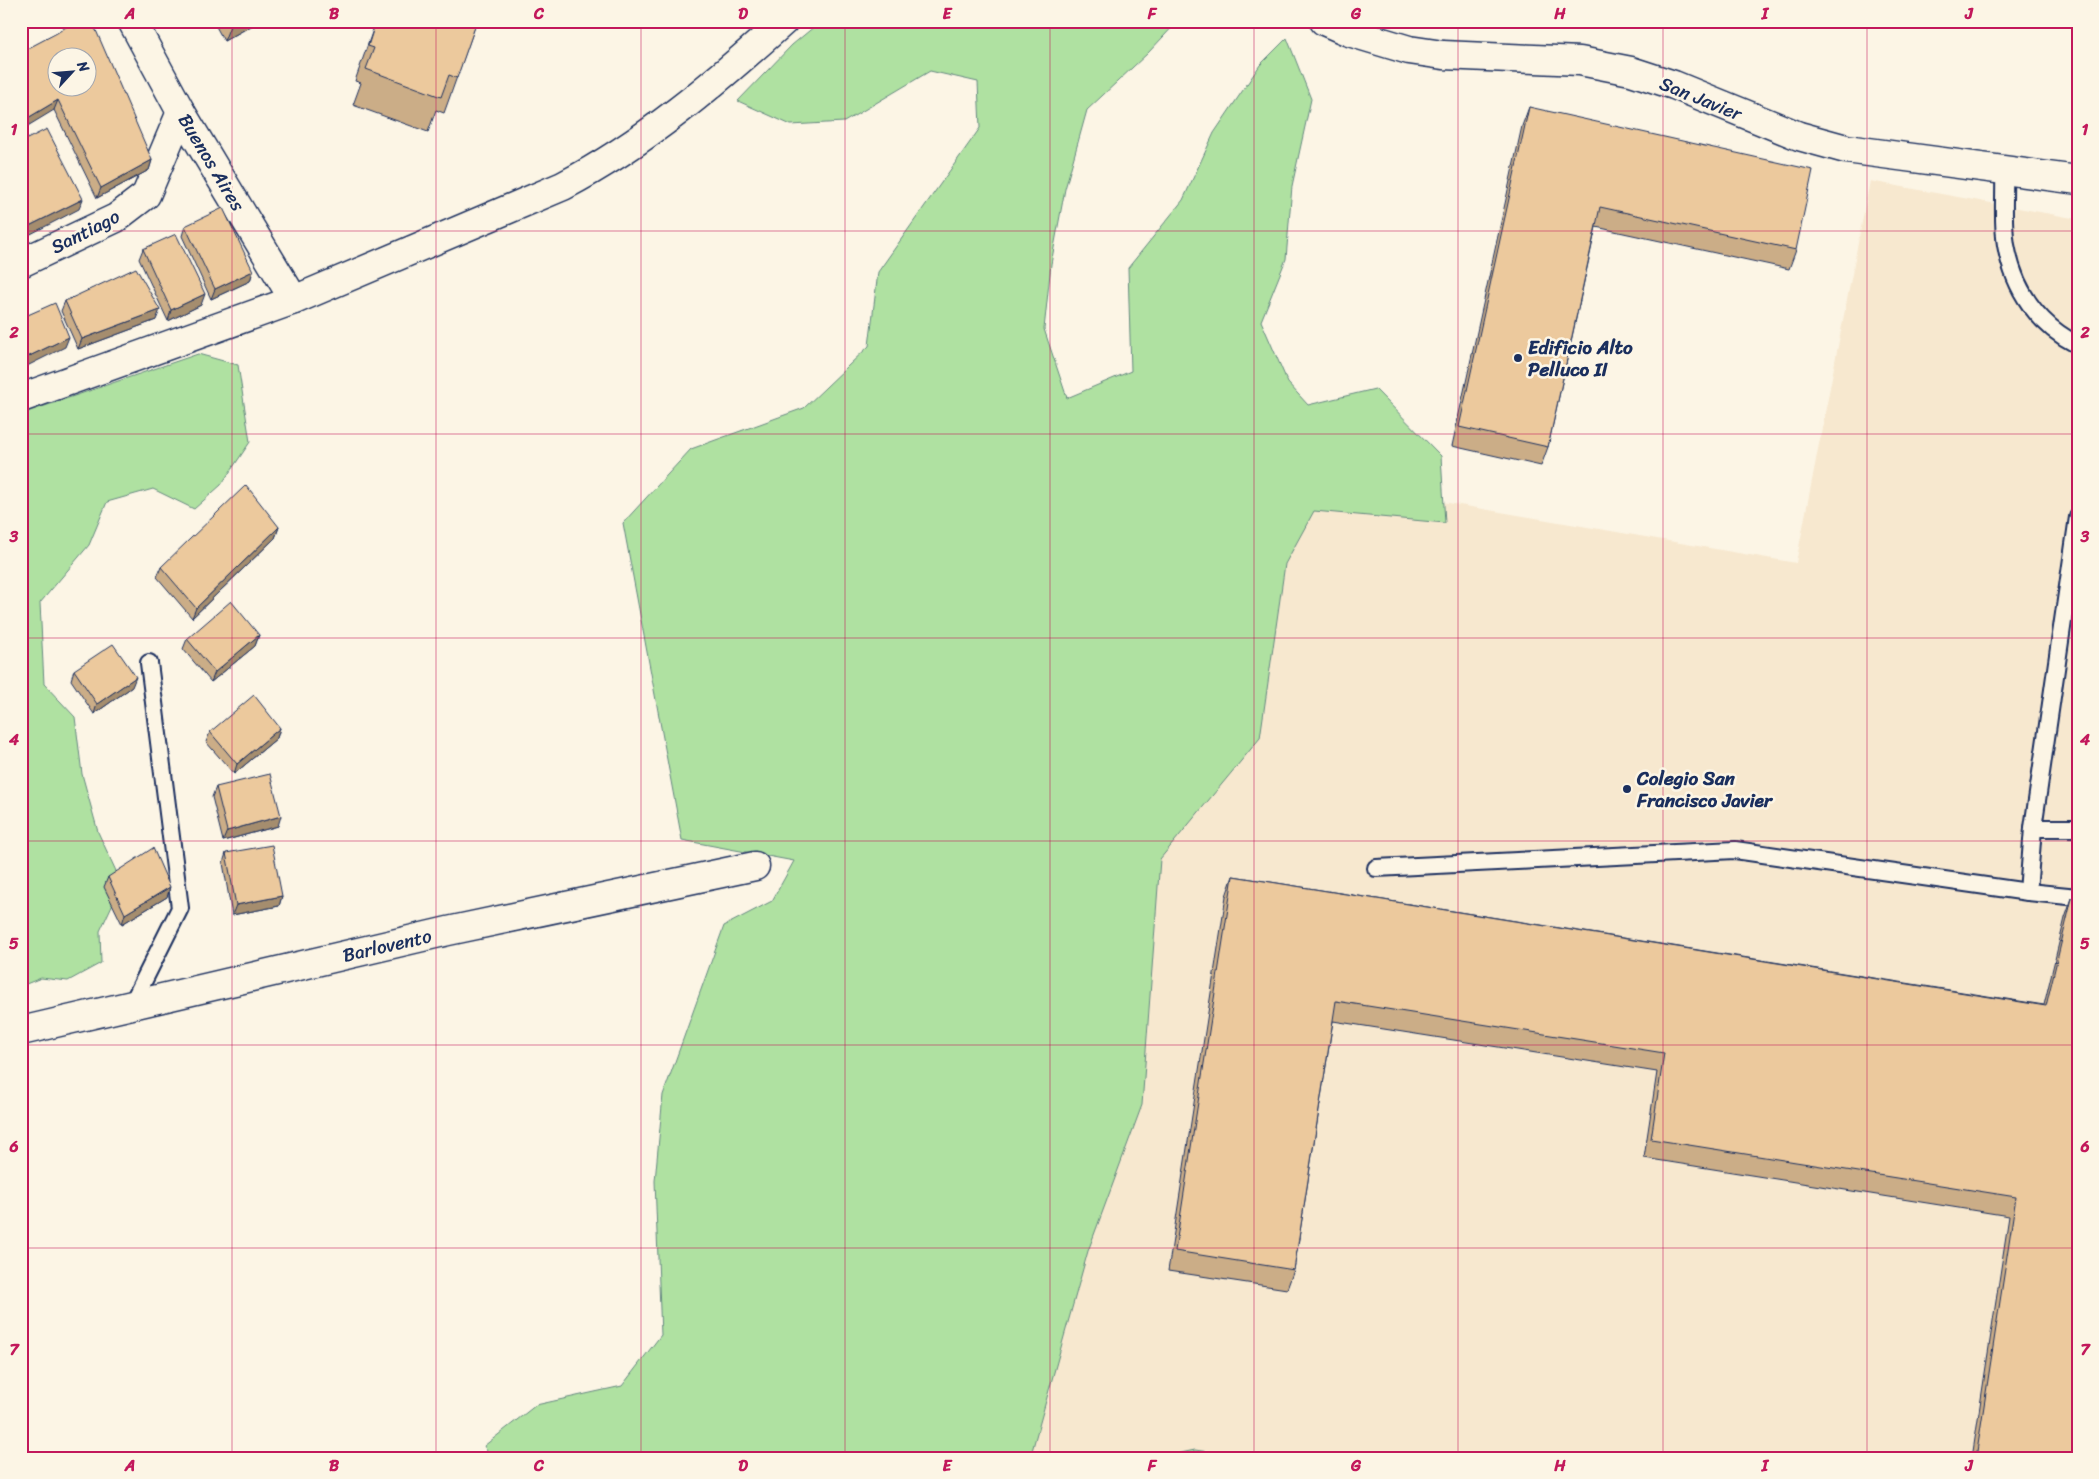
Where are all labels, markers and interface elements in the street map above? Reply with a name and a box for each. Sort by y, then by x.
text: A [124,0,135,28]
text: B [329,0,340,28]
text: C [533,0,545,28]
text: D [738,0,748,28]
text: E [943,0,953,28]
text: F [1147,0,1158,28]
text: G [1350,0,1362,28]
text: H [1553,0,1566,28]
text: I [1761,0,1770,28]
text: J [1964,0,1974,28]
north arrow [48,48,98,98]
text: N [69,56,97,77]
street label: San Javier [1654,67,1748,130]
street label: Buenos Aires [169,107,254,218]
text: 1 [11,115,18,144]
text: 1 [2082,115,2089,144]
street label: Santiago [45,200,126,263]
text: 2 [8,318,19,347]
text: 2 [2079,318,2090,347]
place label: Edificio Alto Pelluco II [1528,331,1633,386]
marker: Edificio Alto Pelluco II [1512,352,1524,364]
text: 3 [9,522,19,551]
text: 3 [2080,522,2090,551]
text: 4 [8,725,19,754]
text: 4 [2079,725,2090,754]
place label: Colegio San Francisco Javier [1636,762,1774,817]
marker: Colegio San Francisco Javier [1621,783,1633,795]
street label: Barlovento [339,919,435,972]
text: 5 [9,929,19,958]
text: 5 [2080,929,2090,958]
text: 6 [8,1132,19,1161]
text: 6 [2079,1132,2090,1161]
text: 7 [9,1335,20,1364]
text: 7 [2080,1335,2091,1364]
text: A [124,1451,135,1479]
text: B [329,1451,340,1479]
text: C [533,1451,545,1479]
text: D [738,1451,748,1479]
text: E [943,1451,953,1479]
text: F [1147,1451,1158,1479]
text: G [1350,1451,1362,1479]
text: H [1553,1451,1566,1479]
text: I [1761,1451,1770,1479]
text: J [1964,1451,1974,1479]

